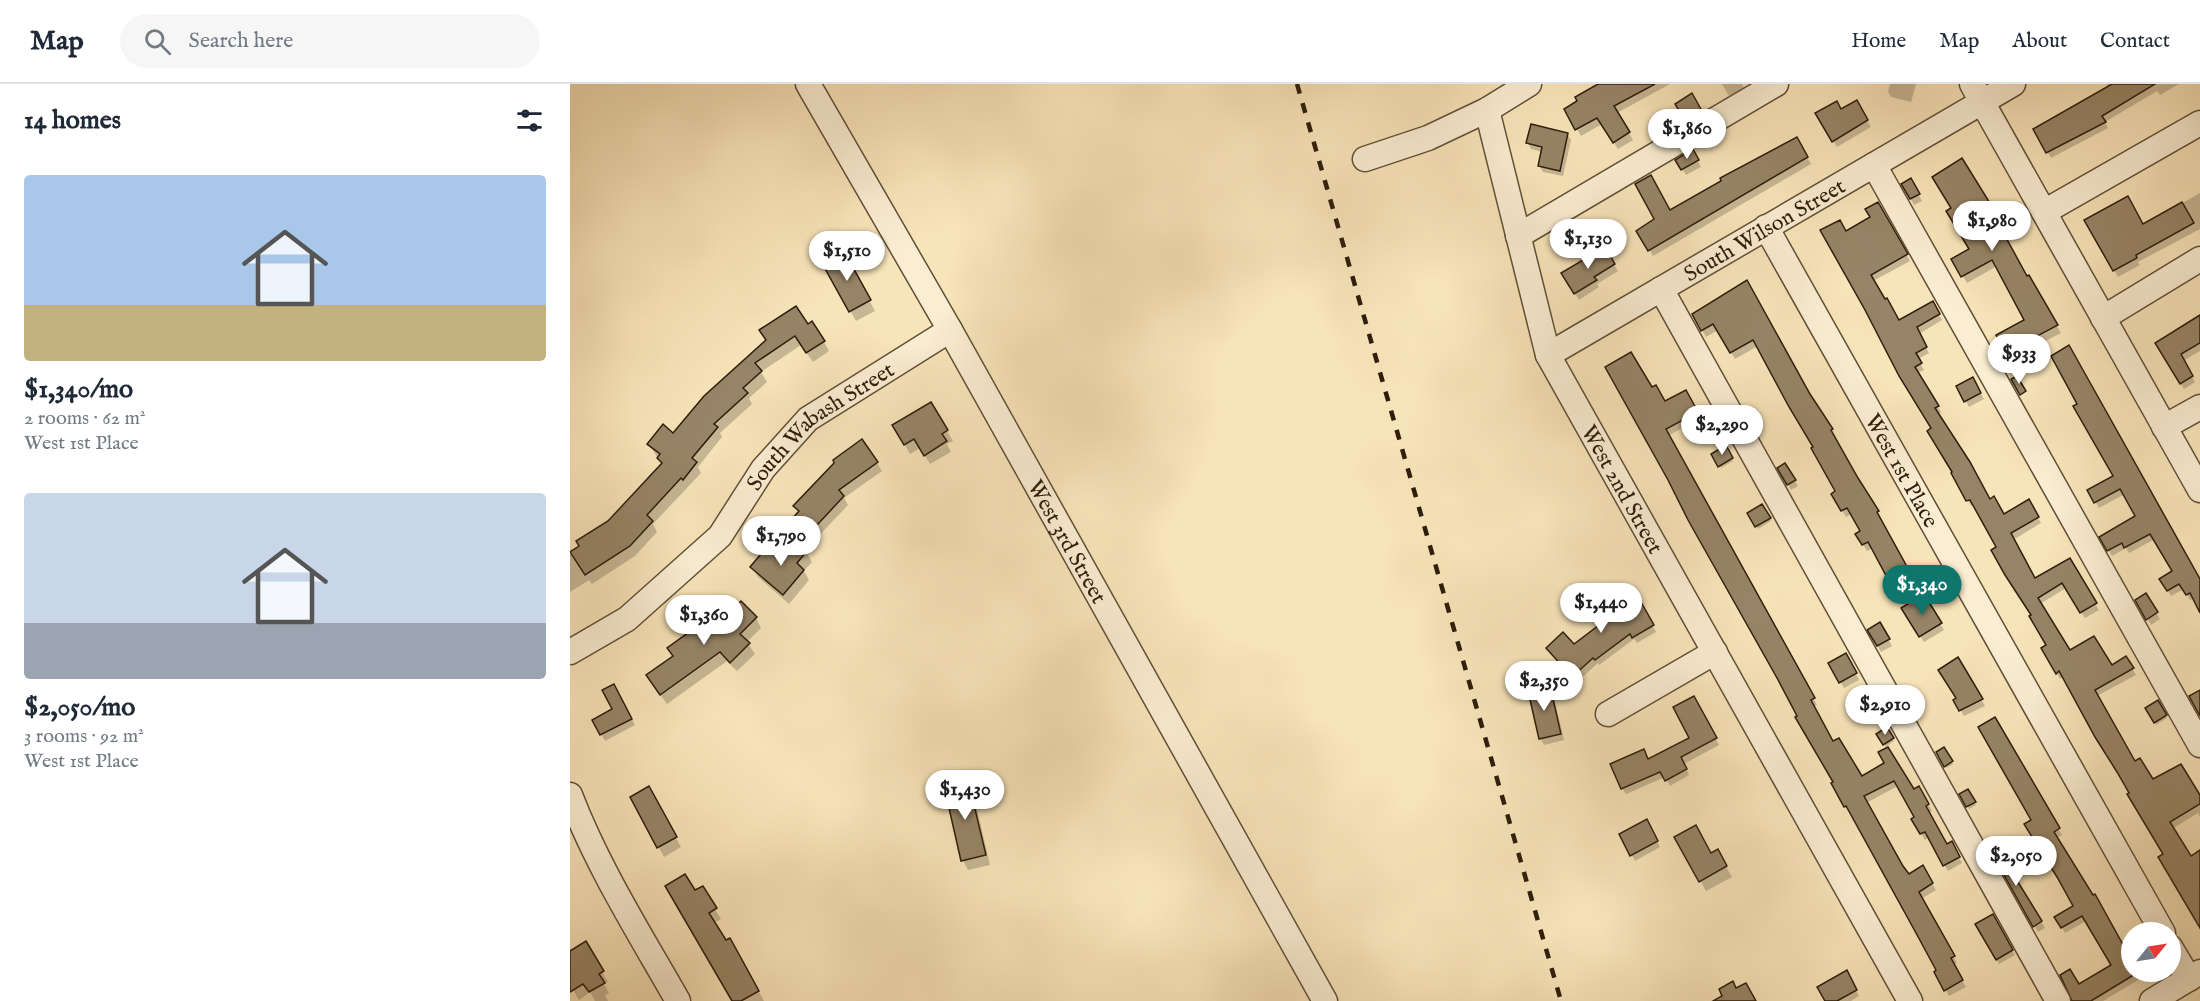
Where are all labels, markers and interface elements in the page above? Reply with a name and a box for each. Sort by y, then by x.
search box [120,14,540,68]
text: Map [30,24,84,59]
icon: search [141,25,174,58]
text: Search here [189,27,293,55]
text: Home [1851,28,1906,55]
text: Map [1939,28,1979,55]
text: About [2012,28,2067,55]
text: Contact [2100,28,2170,55]
text: 14 homes [24,104,121,137]
icon: filters [513,104,546,137]
pin: $1,860 [1638,109,1736,160]
text: $1,860 [1662,116,1712,141]
street label: South Wilson Street [1679,173,1851,289]
pin: $1,980 [1943,201,2041,252]
text: $1,980 [1967,208,2017,233]
icon: home [231,214,339,322]
pin: $1,130 [1539,219,1637,270]
text: $1,130 [1564,226,1612,251]
pin: $1,510 [798,231,896,282]
text: $1,510 [823,238,871,263]
pin: $933 [1983,334,2055,385]
text: $933 [2002,341,2036,366]
street label: South Wabash Street [741,356,900,496]
text: $1,340/mo [24,373,133,406]
pin: $2,290 [1673,405,1771,456]
text: 2 rooms · 62 m² [24,406,146,431]
street label: West 1st Place [1858,409,1944,533]
text: $2,290 [1695,412,1749,437]
street label: West 2nd Street [1574,421,1669,560]
text: West 1st Place [24,431,139,456]
street label: West 3rd Street [1020,475,1112,609]
pin: $1,790 [732,516,830,567]
text: $1,790 [756,523,806,548]
icon: home [231,532,339,640]
pin: $1,340 [1873,565,1971,616]
text: $1,340 [1897,572,1947,597]
pin: $1,440 [1552,583,1650,634]
text: $1,440 [1574,590,1628,615]
pin: $1,360 [655,595,753,646]
text: $1,360 [679,602,729,627]
pin: $2,350 [1495,661,1593,712]
text: $2,350 [1519,668,1569,693]
pin: $2,910 [1836,685,1934,736]
text: $2,050/mo [24,691,135,724]
text: $2,910 [1859,692,1911,717]
text: 3 rooms · 92 m² [24,724,144,749]
text: West 1st Place [24,749,139,774]
pin: $1,430 [916,770,1014,821]
text: $1,430 [939,777,991,802]
pin: $2,050 [1967,836,2065,887]
text: $2,050 [1990,843,2042,868]
north arrow [2121,922,2181,982]
map controls [2121,922,2181,982]

